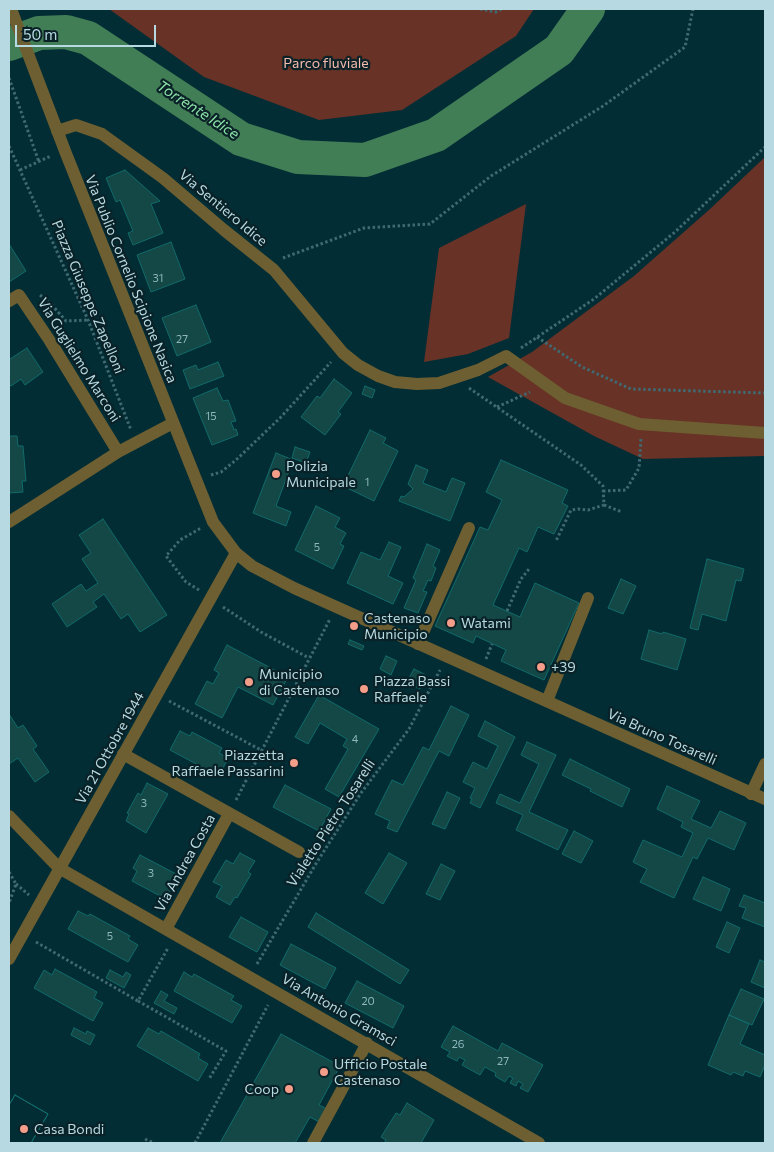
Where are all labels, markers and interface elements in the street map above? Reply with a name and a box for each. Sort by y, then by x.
scale bar [18,15,159,47]
text: 50 m [23,25,57,43]
park label: Parco fluviale [283,55,369,71]
water label: Torrente Idice [153,77,243,143]
street label: Via Sentiero Idice [176,166,270,250]
street label: Via Publio Cornelio Scipione Nasica [82,173,180,385]
street label: Piazza Giuseppe Zapelloni [48,218,128,376]
house number: 31 [153,271,163,285]
street label: Via Guglielmo Marconi [34,295,124,425]
house number: 27 [176,332,188,346]
house number: 15 [205,409,217,423]
place label: Polizia Municipale [286,458,356,491]
marker: Polizia Municipale [270,468,282,480]
house number: 1 [365,475,369,489]
house number: 5 [314,540,320,554]
place label: Castenaso Municipio [364,610,430,642]
place label: Watami [461,615,511,631]
marker: Watami [445,617,457,629]
marker: Castenaso Municipio [348,620,360,632]
place label: +39 [551,659,576,675]
marker: +39 [535,661,547,673]
place label: Municipio di Castenaso [259,666,340,699]
place label: Piazza Bassi Raffaele [374,673,450,706]
marker: Municipio di Castenaso [243,676,255,688]
marker: Piazza Bassi Raffaele [358,683,370,695]
street label: Via 21 Ottobre 1944 [72,689,148,807]
street label: Via Bruno Tosarelli [605,705,719,769]
house number: 4 [352,732,358,746]
place label: Piazzetta Raffaele Passarini [171,747,284,780]
street label: Vialetto Pietro Tosarelli [283,756,379,890]
marker: Piazzetta Raffaele Passarini [288,757,300,769]
house number: 3 [141,796,147,810]
street label: Via Andrea Costa [151,811,219,915]
house number: 3 [148,866,154,880]
house number: 5 [107,929,113,943]
street label: Via Antonio Gramsci [279,970,399,1050]
house number: 20 [361,994,375,1008]
house number: 26 [452,1037,464,1051]
house number: 27 [497,1054,509,1068]
place label: Ufficio Postale Castenaso [334,1056,427,1088]
marker: Ufficio Postale Castenaso [318,1066,330,1078]
place label: Coop [244,1081,279,1097]
marker: Coop [283,1083,295,1095]
place label: Casa Bondi [34,1121,104,1137]
marker: Casa Bondi [18,1123,30,1135]

